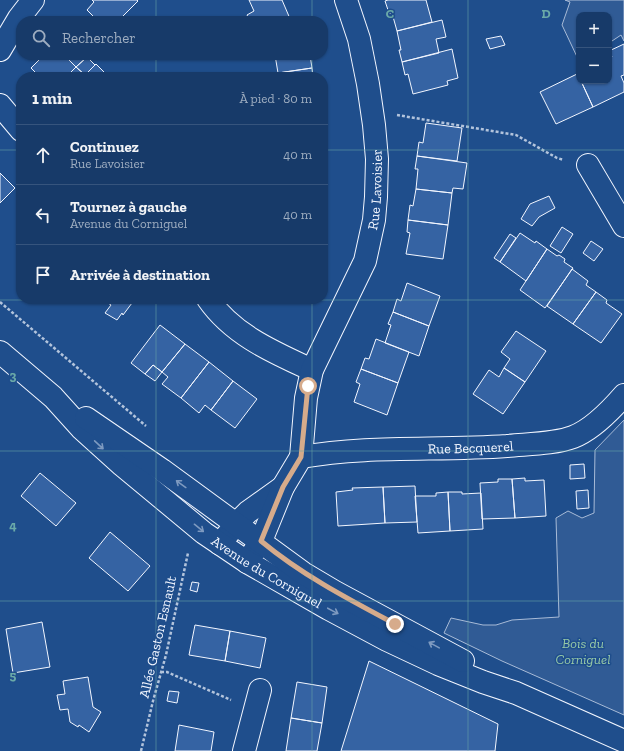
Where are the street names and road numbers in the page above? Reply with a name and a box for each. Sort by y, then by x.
street label: Rue Lavoisier [364,148,386,232]
street label: Rue Becquerel [427,437,514,457]
street label: Avenue du Corniguel [208,532,325,612]
street label: Allée Gaston Esnault [136,573,181,700]

